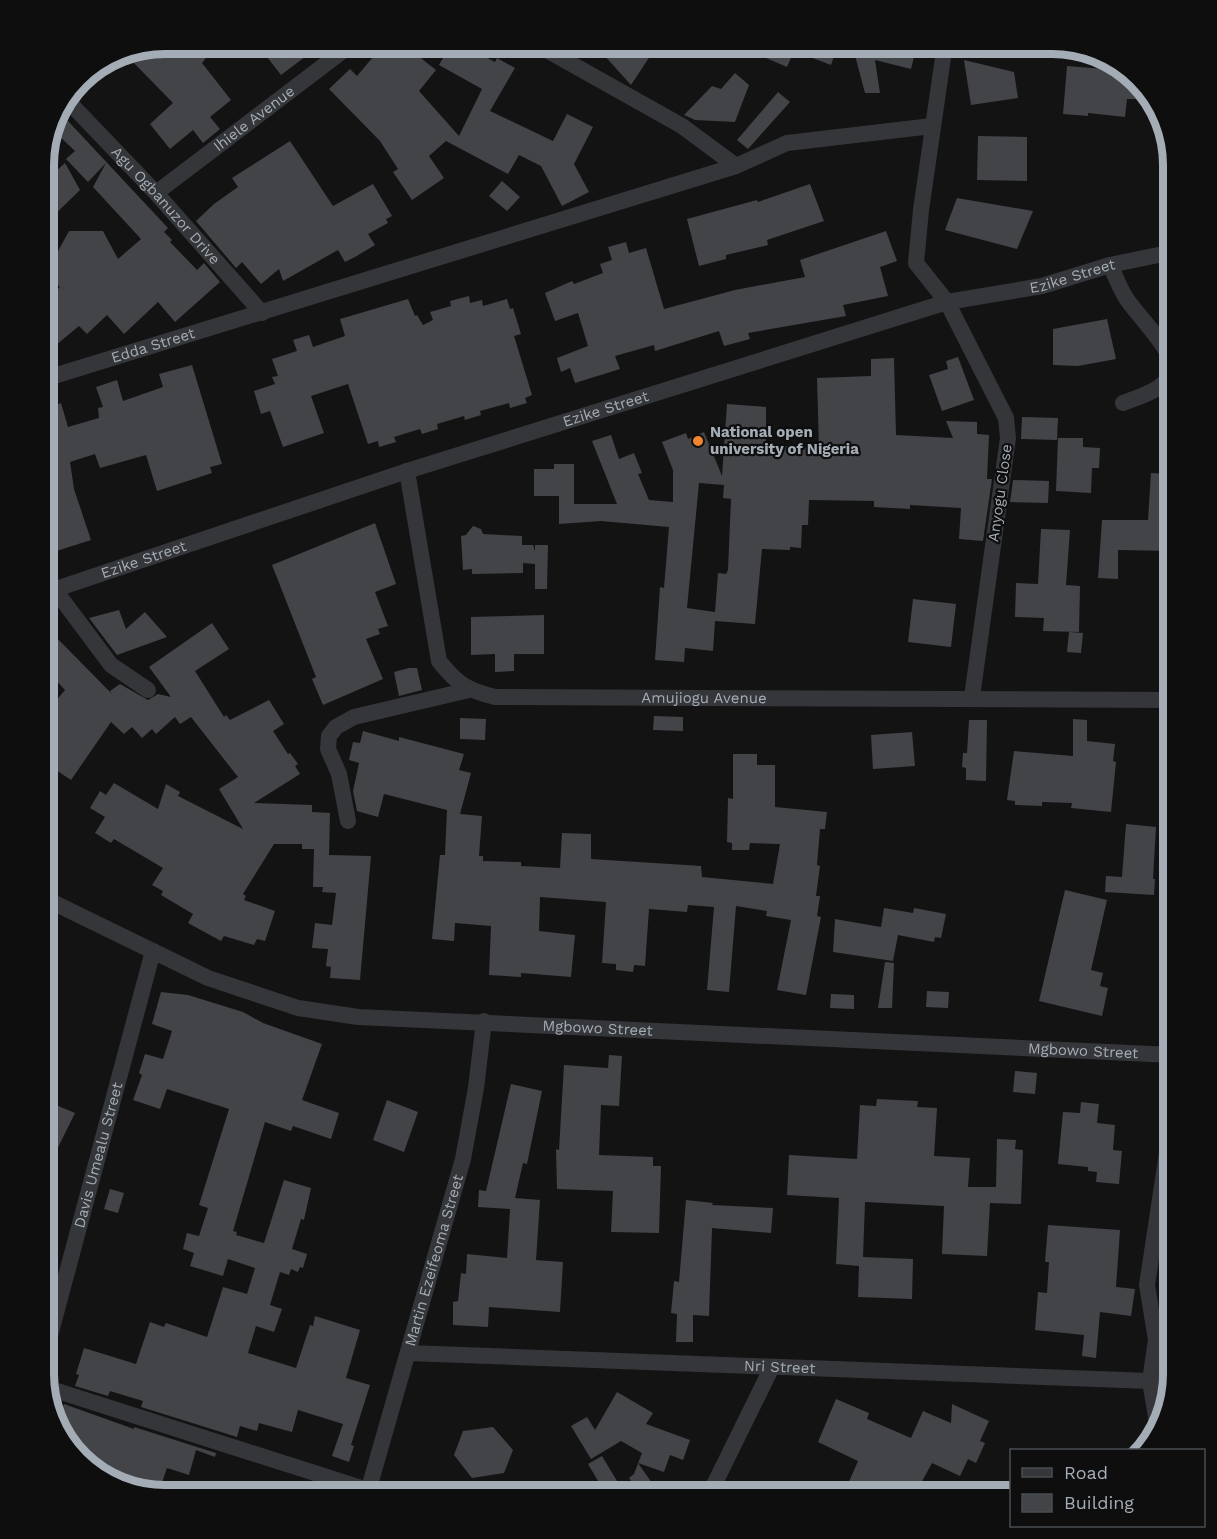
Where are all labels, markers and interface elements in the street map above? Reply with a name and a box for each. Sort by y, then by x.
street label: Ihiele Avenue [210,82,298,155]
street label: Agu Ogbanuzor Drive [108,143,224,268]
street label: Ezike Street [1028,255,1118,297]
street label: Edda Street [109,324,198,367]
street label: Ezike Street [560,387,651,431]
place label: National open university of Nigeria [710,423,859,458]
marker: National open university of Nigeria [691,434,705,448]
street label: Anyogu Close [984,443,1016,543]
street label: Ezike Street [99,537,189,582]
street label: Amujiogu Avenue [641,689,767,707]
street label: Mgbowo Street [542,1017,654,1040]
street label: Mgbowo Street [1028,1039,1139,1062]
street label: Davis Umealu Street [70,1080,127,1230]
street label: Martin Ezeifeoma Street [401,1172,467,1348]
street label: Nri Street [744,1357,816,1377]
legend [1010,1449,1205,1527]
text: Road [1064,1462,1108,1483]
text: Building [1064,1492,1134,1513]

